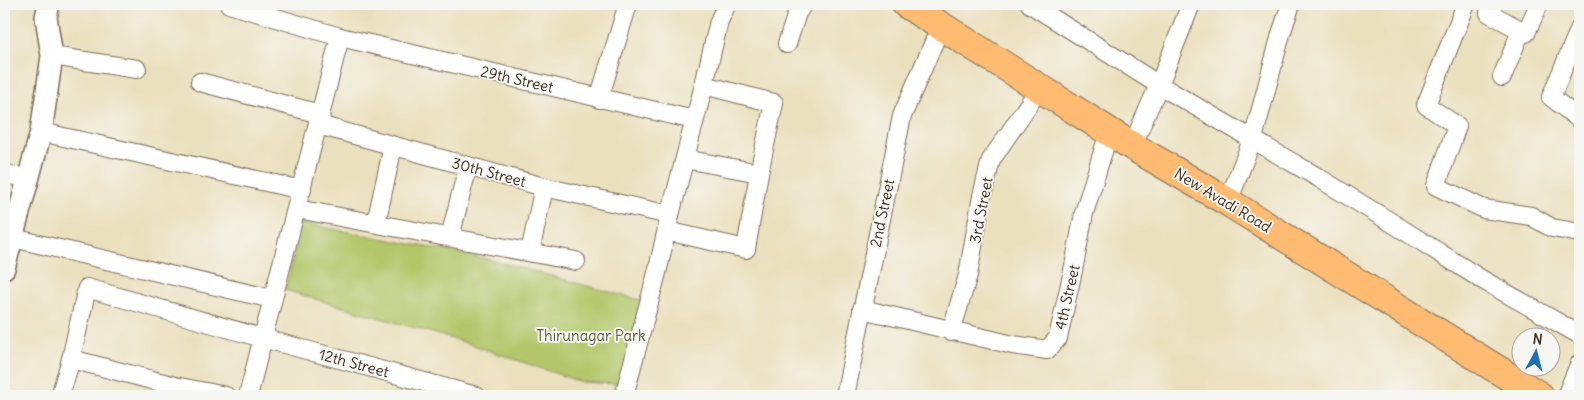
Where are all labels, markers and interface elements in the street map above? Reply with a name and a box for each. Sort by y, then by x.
street label: 29th Street [479,61,555,97]
street label: 30th Street [450,153,528,191]
street label: New Avadi Road [1171,164,1275,237]
street label: 3rd Street [965,175,997,245]
street label: 2nd Street [865,177,899,249]
street label: 4th Street [1050,263,1084,331]
park label: Thirunagar Park [536,326,646,345]
north arrow [1512,328,1562,378]
text: N [1532,330,1543,349]
street label: 12th Street [317,345,391,381]

